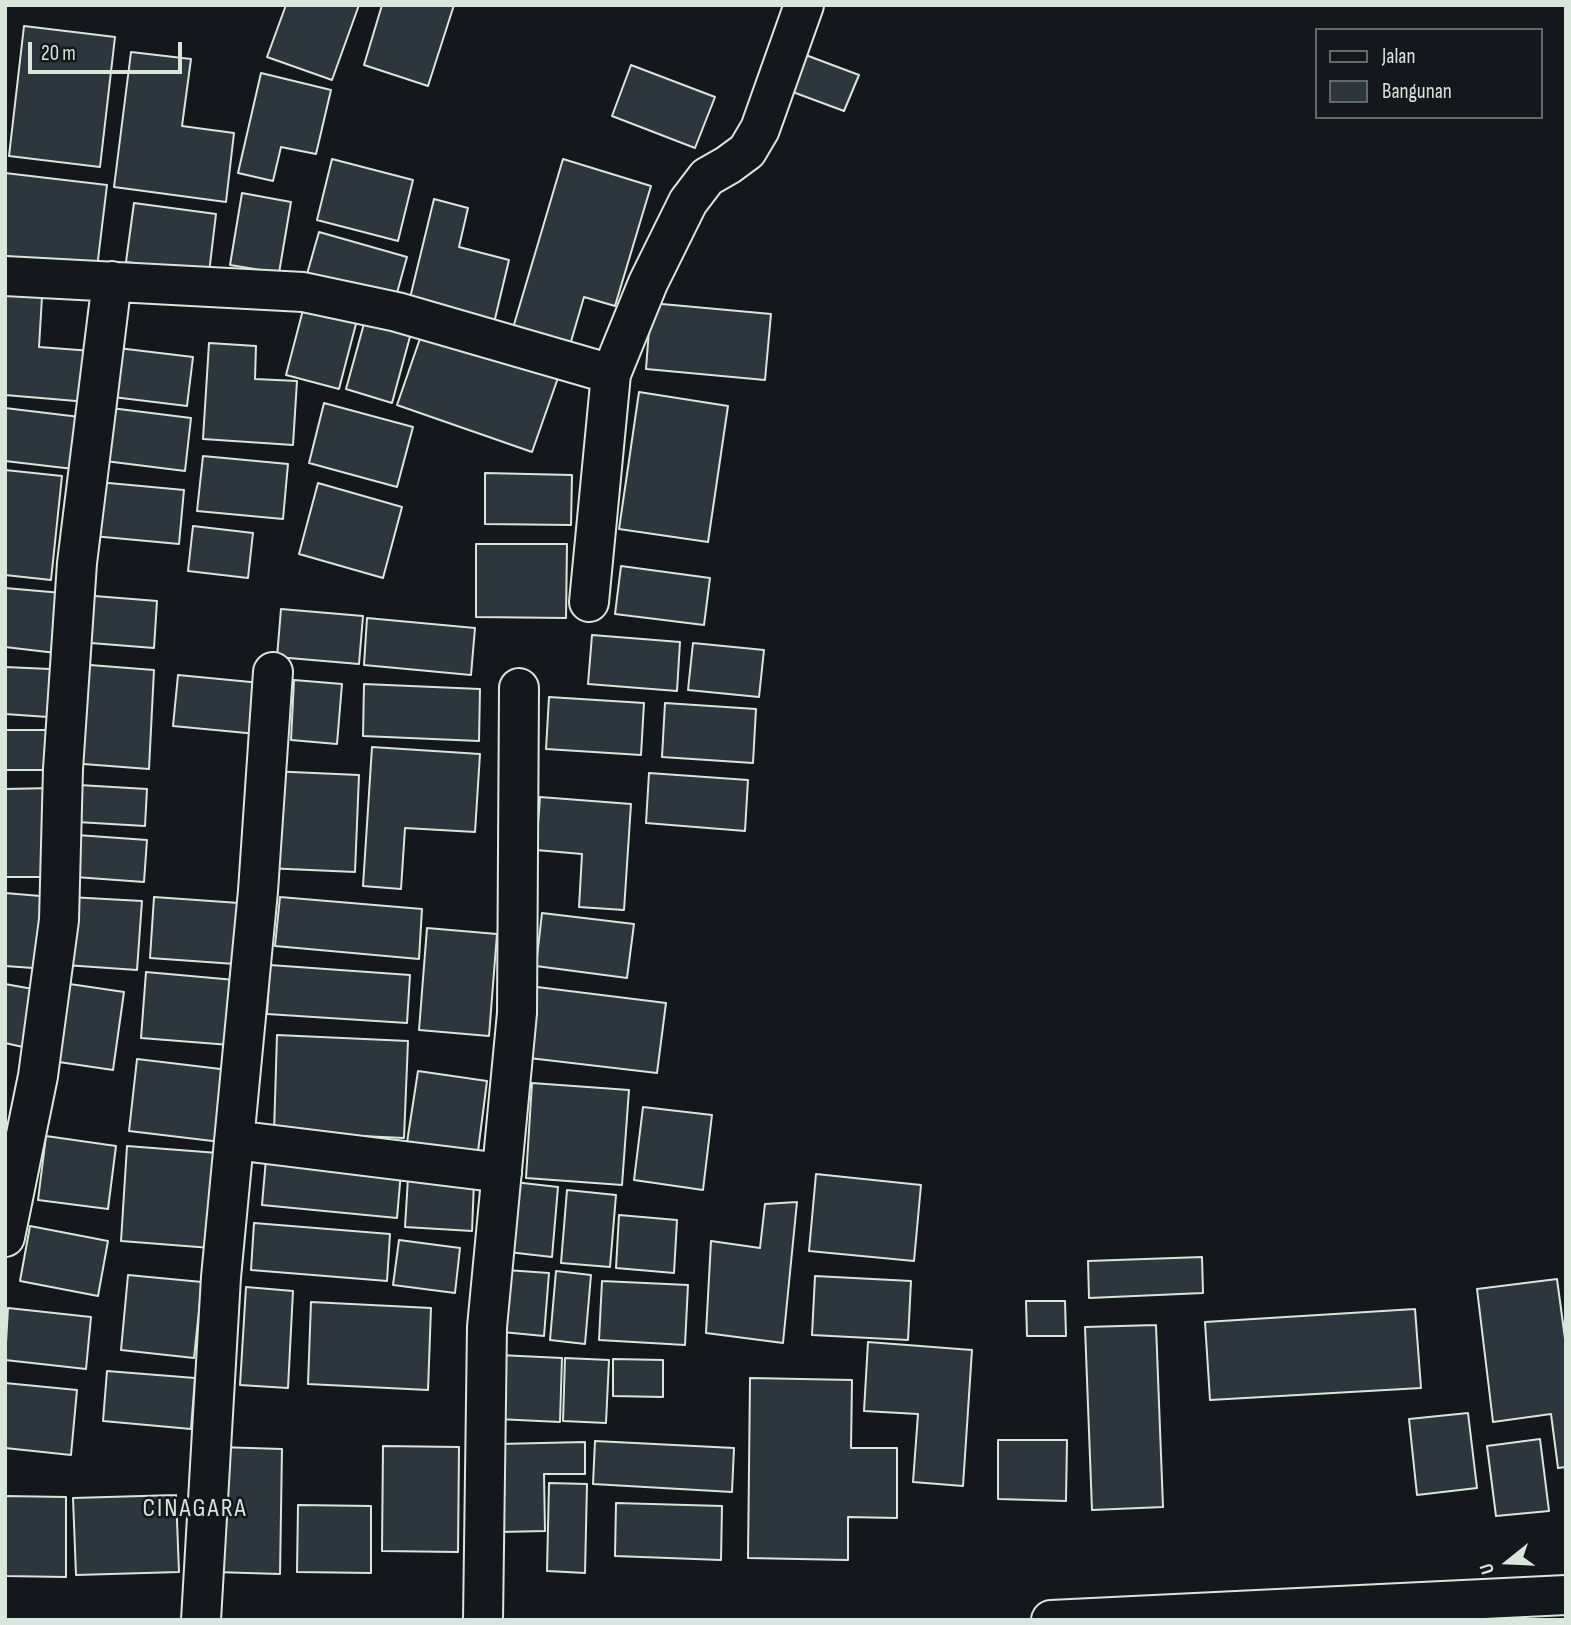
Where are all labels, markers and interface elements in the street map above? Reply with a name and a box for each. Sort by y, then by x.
scale bar [32,28,186,72]
legend [1316,28,1543,119]
text: 20 m [41,41,76,66]
text: Jalan [1382,44,1415,69]
text: Bangunan [1382,79,1452,104]
district label: CINAGARA [143,1493,247,1525]
north arrow [1473,1527,1543,1597]
text: U [1475,1560,1500,1577]

